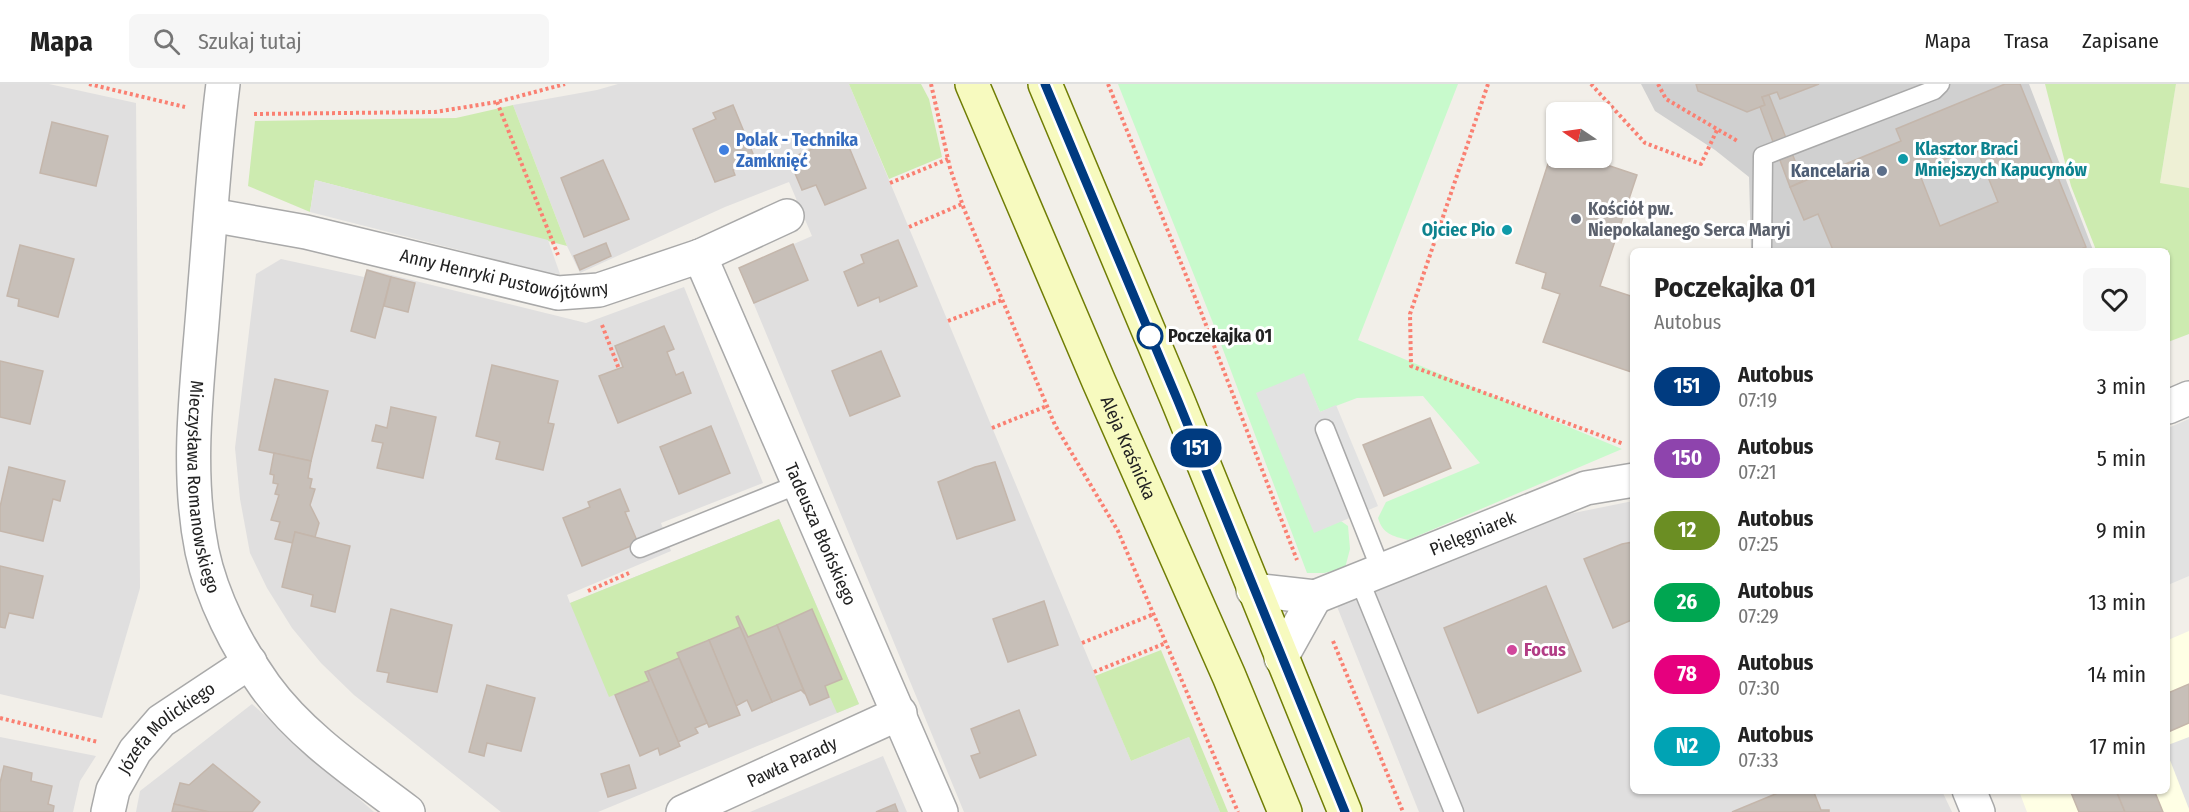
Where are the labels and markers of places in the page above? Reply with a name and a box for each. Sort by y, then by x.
place label: Polak - Technika Zamknięć [736,129,858,172]
place label: Klasztor Braci Mniejszych Kapucynów [1915,138,2088,181]
marker: Polak - Technika Zamknięć [717,143,731,157]
marker: Klasztor Braci Mniejszych Kapucynów [1896,152,1910,166]
place label: Kancelaria [1791,160,1870,182]
marker: Kancelaria [1875,164,1889,178]
place label: Kościół pw. Niepokalanego Serca Maryi [1588,198,1790,241]
marker: Kościół pw. Niepokalanego Serca Maryi [1569,212,1583,226]
place label: Ojciec Pio [1422,219,1495,241]
marker: Ojciec Pio [1500,223,1514,237]
marker: Poczekajka 01 [1137,323,1163,349]
place label: Poczekajka 01 [1168,325,1272,347]
place label: Focus [1524,639,1566,661]
marker: Focus [1505,643,1519,657]

